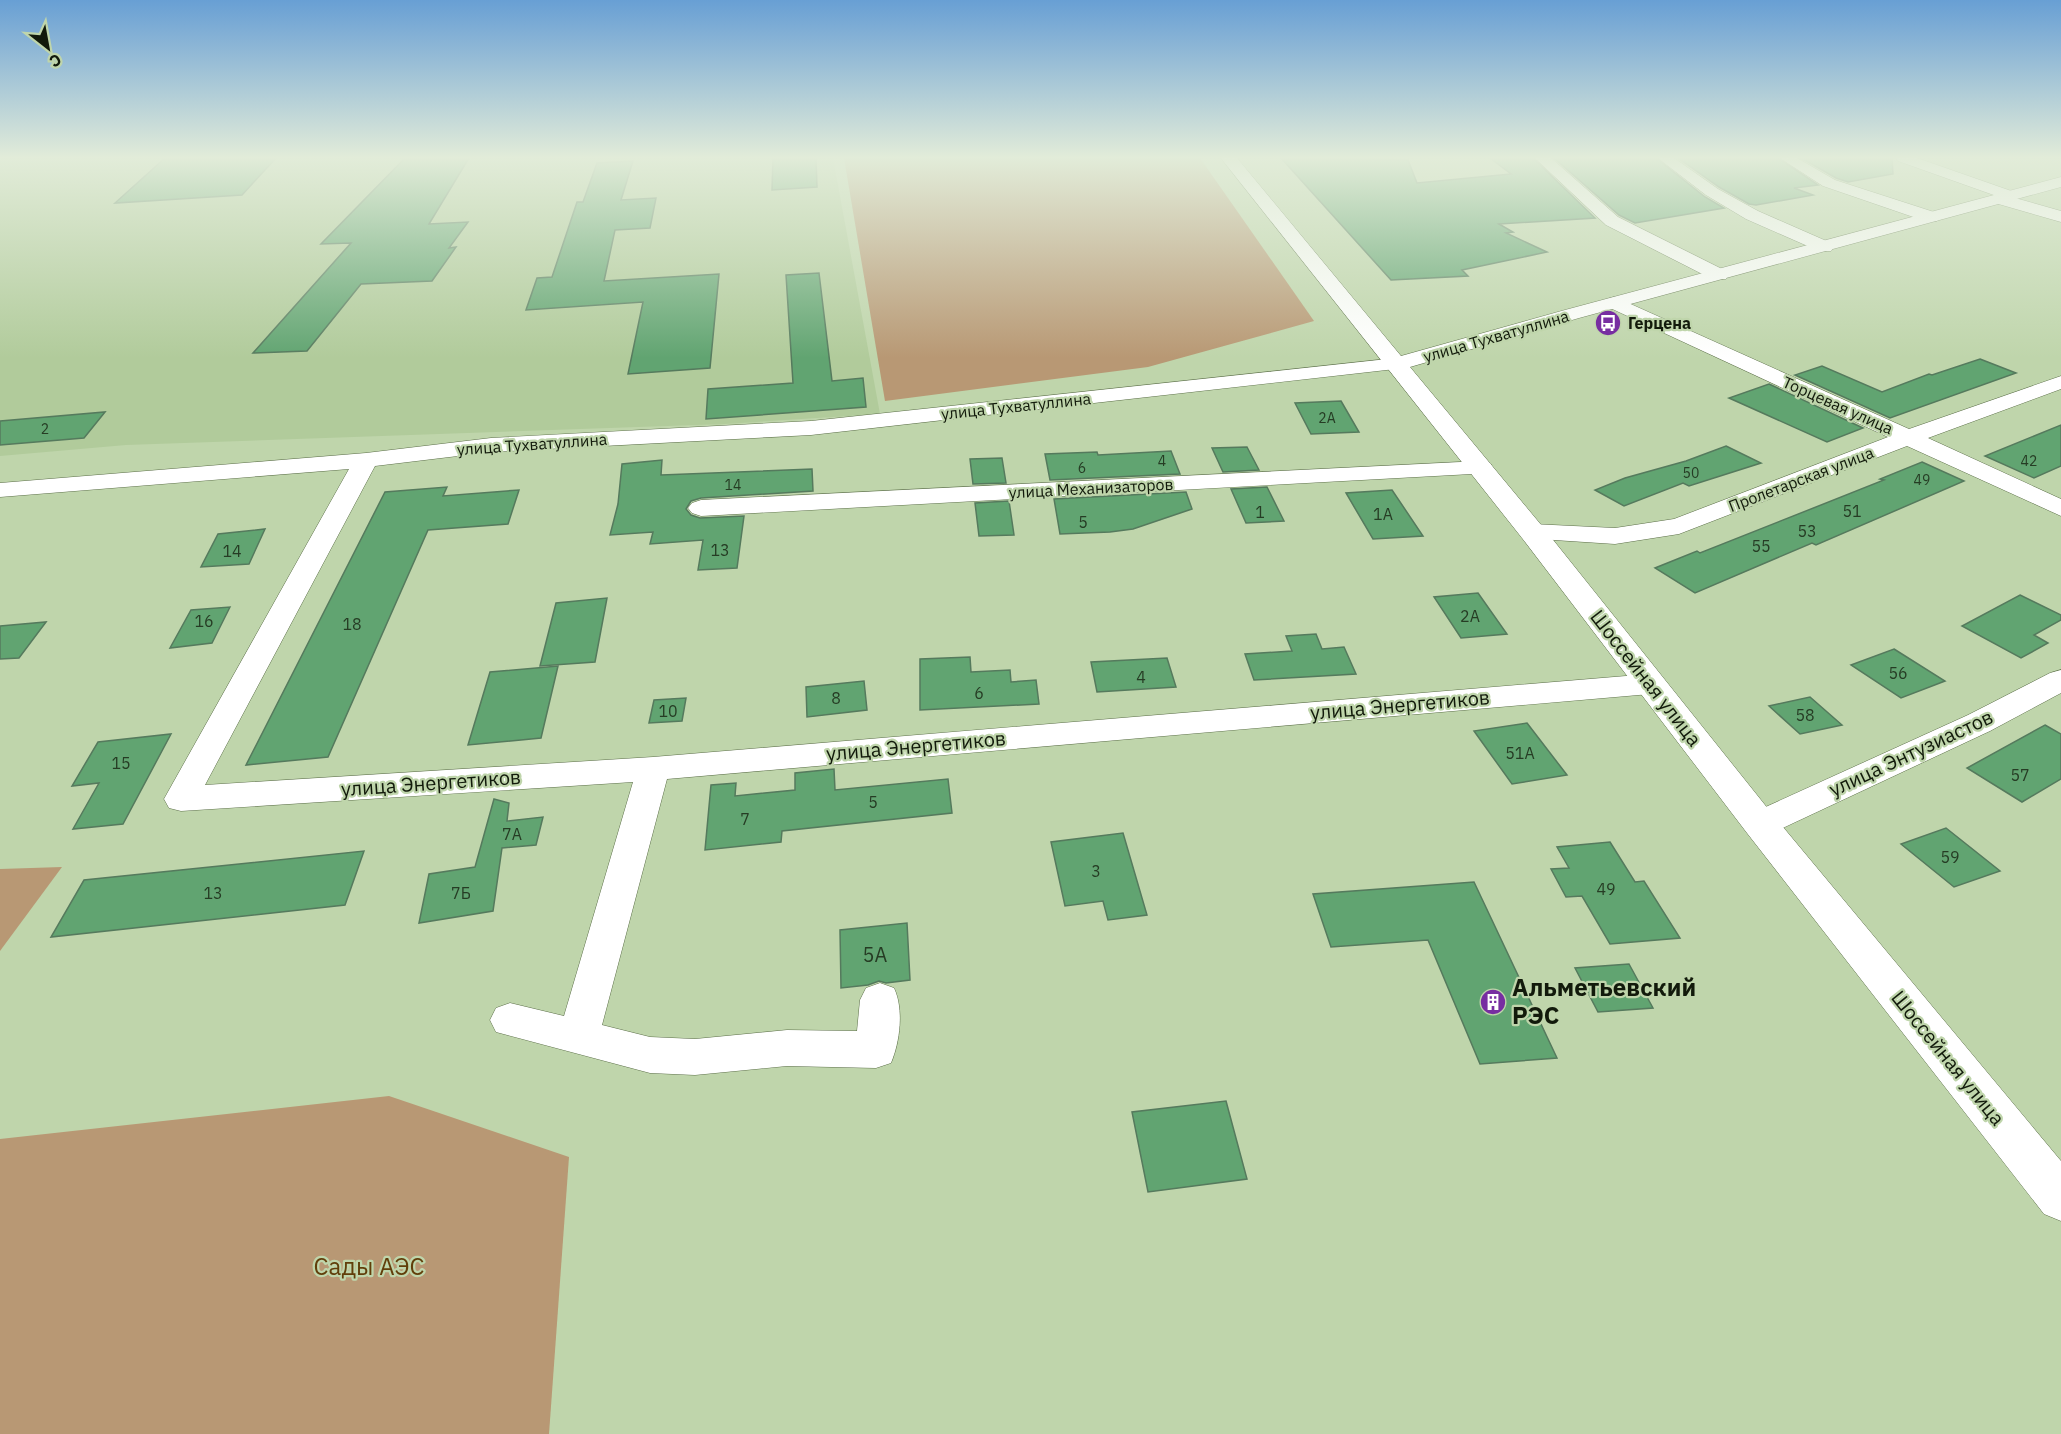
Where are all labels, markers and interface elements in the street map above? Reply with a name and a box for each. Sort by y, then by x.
north arrow [18,18,78,78]
text: С [46,50,65,72]
street label: улица Тухватуллина [1421,306,1572,366]
bus stop icon: Герцена [1593,308,1623,338]
place label: Герцена [1628,313,1691,333]
street label: Торцевая улица [1780,372,1897,438]
street label: улица Тухватуллина [940,388,1092,424]
house number: 2А [1318,409,1336,427]
house number: 2 [41,420,49,438]
street label: улица Тухватуллина [456,429,608,459]
street label: Пролетарская улица [1726,442,1877,516]
house number: 4 [1158,452,1166,470]
house number: 42 [2021,452,2037,470]
house number: 6 [1078,459,1086,477]
house number: 50 [1683,464,1699,482]
house number: 49 [1914,471,1930,489]
street label: улица Механизаторов [1008,474,1174,502]
house number: 14 [725,476,741,494]
house number: 51 [1842,501,1862,521]
house number: 1 [1255,502,1265,522]
house number: 1А [1373,504,1393,524]
house number: 5 [1078,512,1088,532]
house number: 53 [1797,521,1817,541]
house number: 55 [1751,536,1771,556]
house number: 13 [710,540,730,560]
house number: 14 [222,541,242,561]
street label: Шоссейная улица [1585,604,1708,752]
house number: 2А [1460,606,1480,626]
house number: 16 [194,611,214,631]
house number: 18 [342,614,362,634]
house number: 56 [1888,663,1908,683]
house number: 4 [1136,667,1146,687]
house number: 6 [974,683,984,703]
street label: улица Энергетиков [1309,683,1491,726]
house number: 8 [831,688,841,708]
house number: 10 [658,701,678,721]
street label: улица Энтузиастов [1824,703,1997,802]
house number: 58 [1795,705,1815,725]
street label: улица Энергетиков [825,724,1007,767]
house number: 51А [1505,743,1535,763]
house number: 15 [111,753,131,773]
street label: улица Энергетиков [340,763,522,802]
house number: 57 [2010,765,2030,785]
house number: 5 [868,792,878,812]
house number: 7 [740,809,750,829]
house number: 7А [502,824,522,844]
house number: 59 [1940,847,1960,867]
house number: 3 [1091,861,1101,881]
house number: 49 [1596,879,1616,899]
house number: 13 [203,883,223,903]
house number: 7Б [451,883,471,903]
house number: 5А [863,941,888,968]
place label: Альметьевский РЭС [1512,971,1696,1031]
street label: Шоссейная улица [1886,985,2011,1131]
building icon: Альметьевский РЭС [1478,987,1508,1017]
park label: Сады АЭС [314,1250,425,1282]

